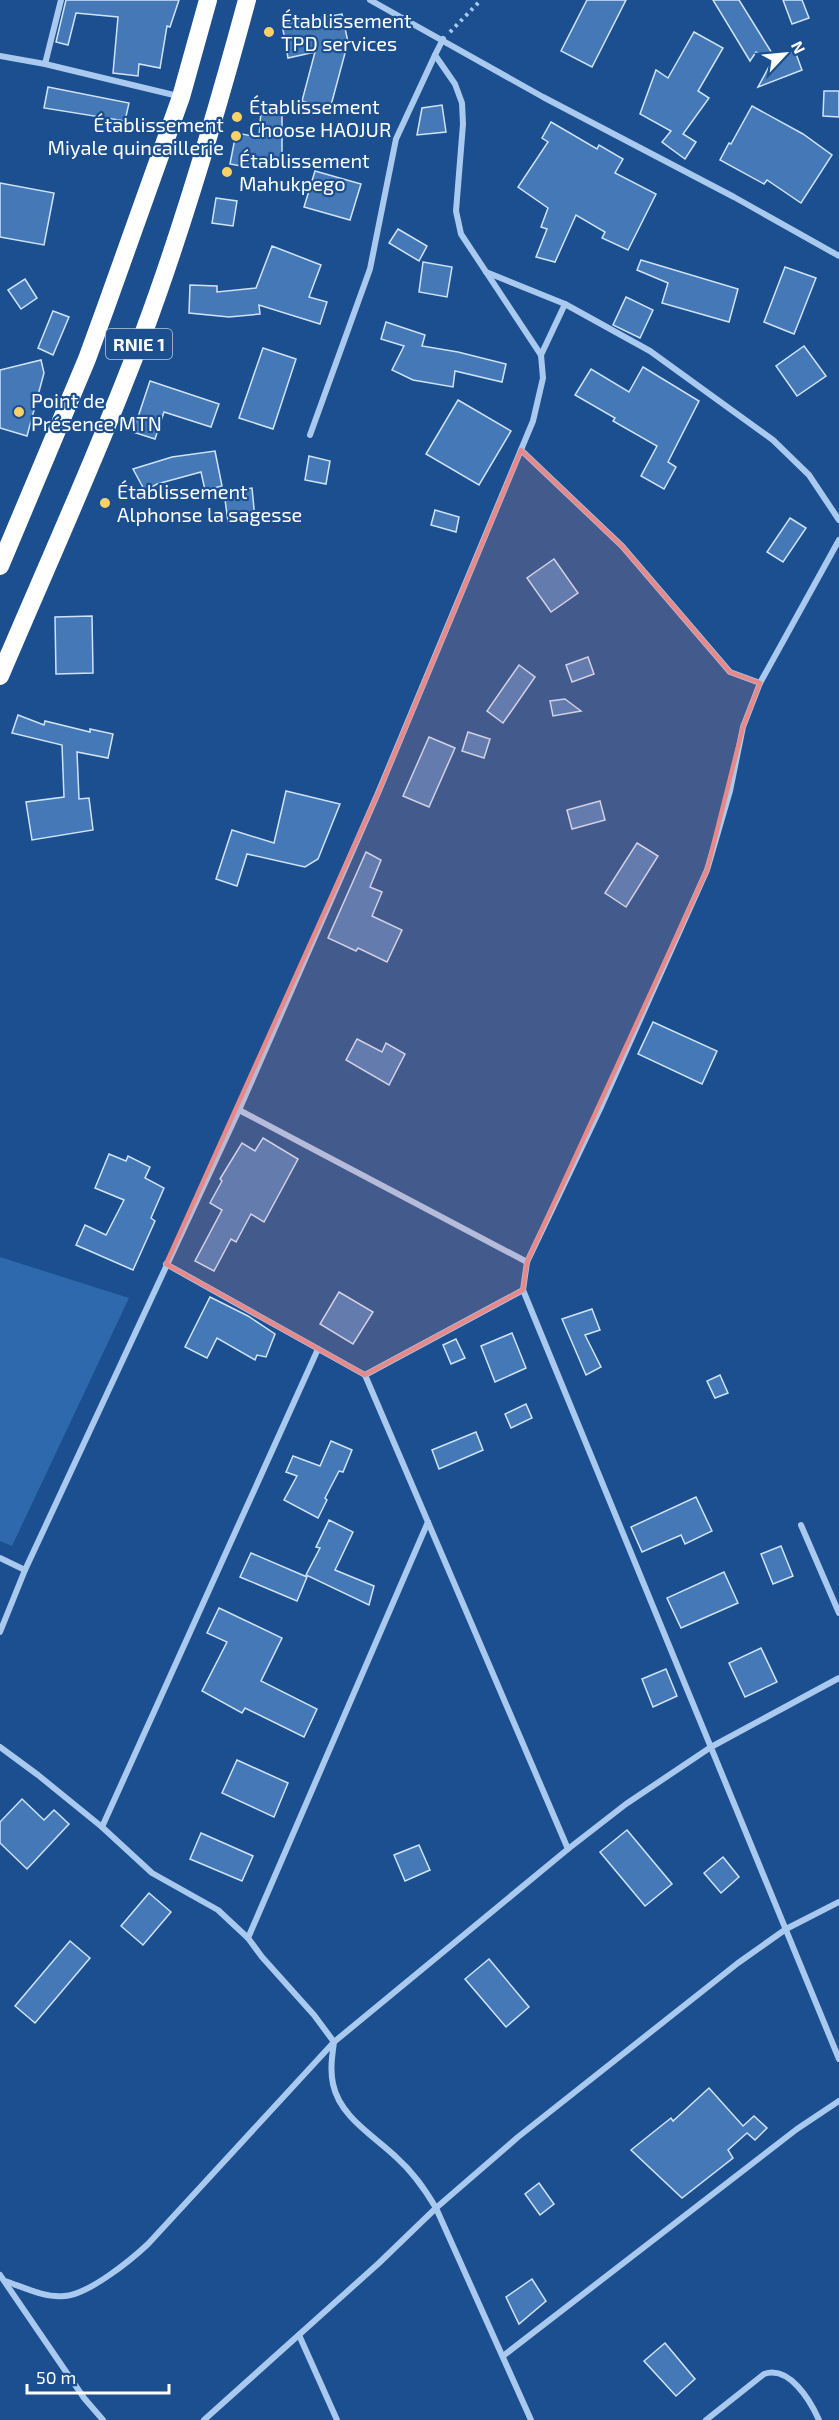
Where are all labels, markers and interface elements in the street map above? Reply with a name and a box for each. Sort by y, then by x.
place label: Établissement TPD services [281,8,412,55]
north arrow [755,24,815,84]
marker: Établissement TPD services [262,25,276,39]
text: N [788,38,810,57]
place label: Établissement Choose HAOJUR [249,94,391,141]
marker: Établissement Choose HAOJUR [230,110,244,124]
place label: Établissement Miyale quincaillerie [47,112,224,159]
marker: Établissement Miyale quincaillerie [229,129,243,143]
place label: Établissement Mahukpego [239,148,370,195]
marker: Établissement Mahukpego [220,165,234,179]
road number: RNIE 1 [106,329,172,359]
place label: Point de Présence MTN [31,388,162,435]
marker: Point de Présence MTN [12,405,26,419]
place label: Établissement Alphonse la sagesse [117,479,302,526]
marker: Établissement Alphonse la sagesse [98,496,112,510]
scale bar [27,2357,170,2395]
text: 50 m [36,2366,76,2388]

